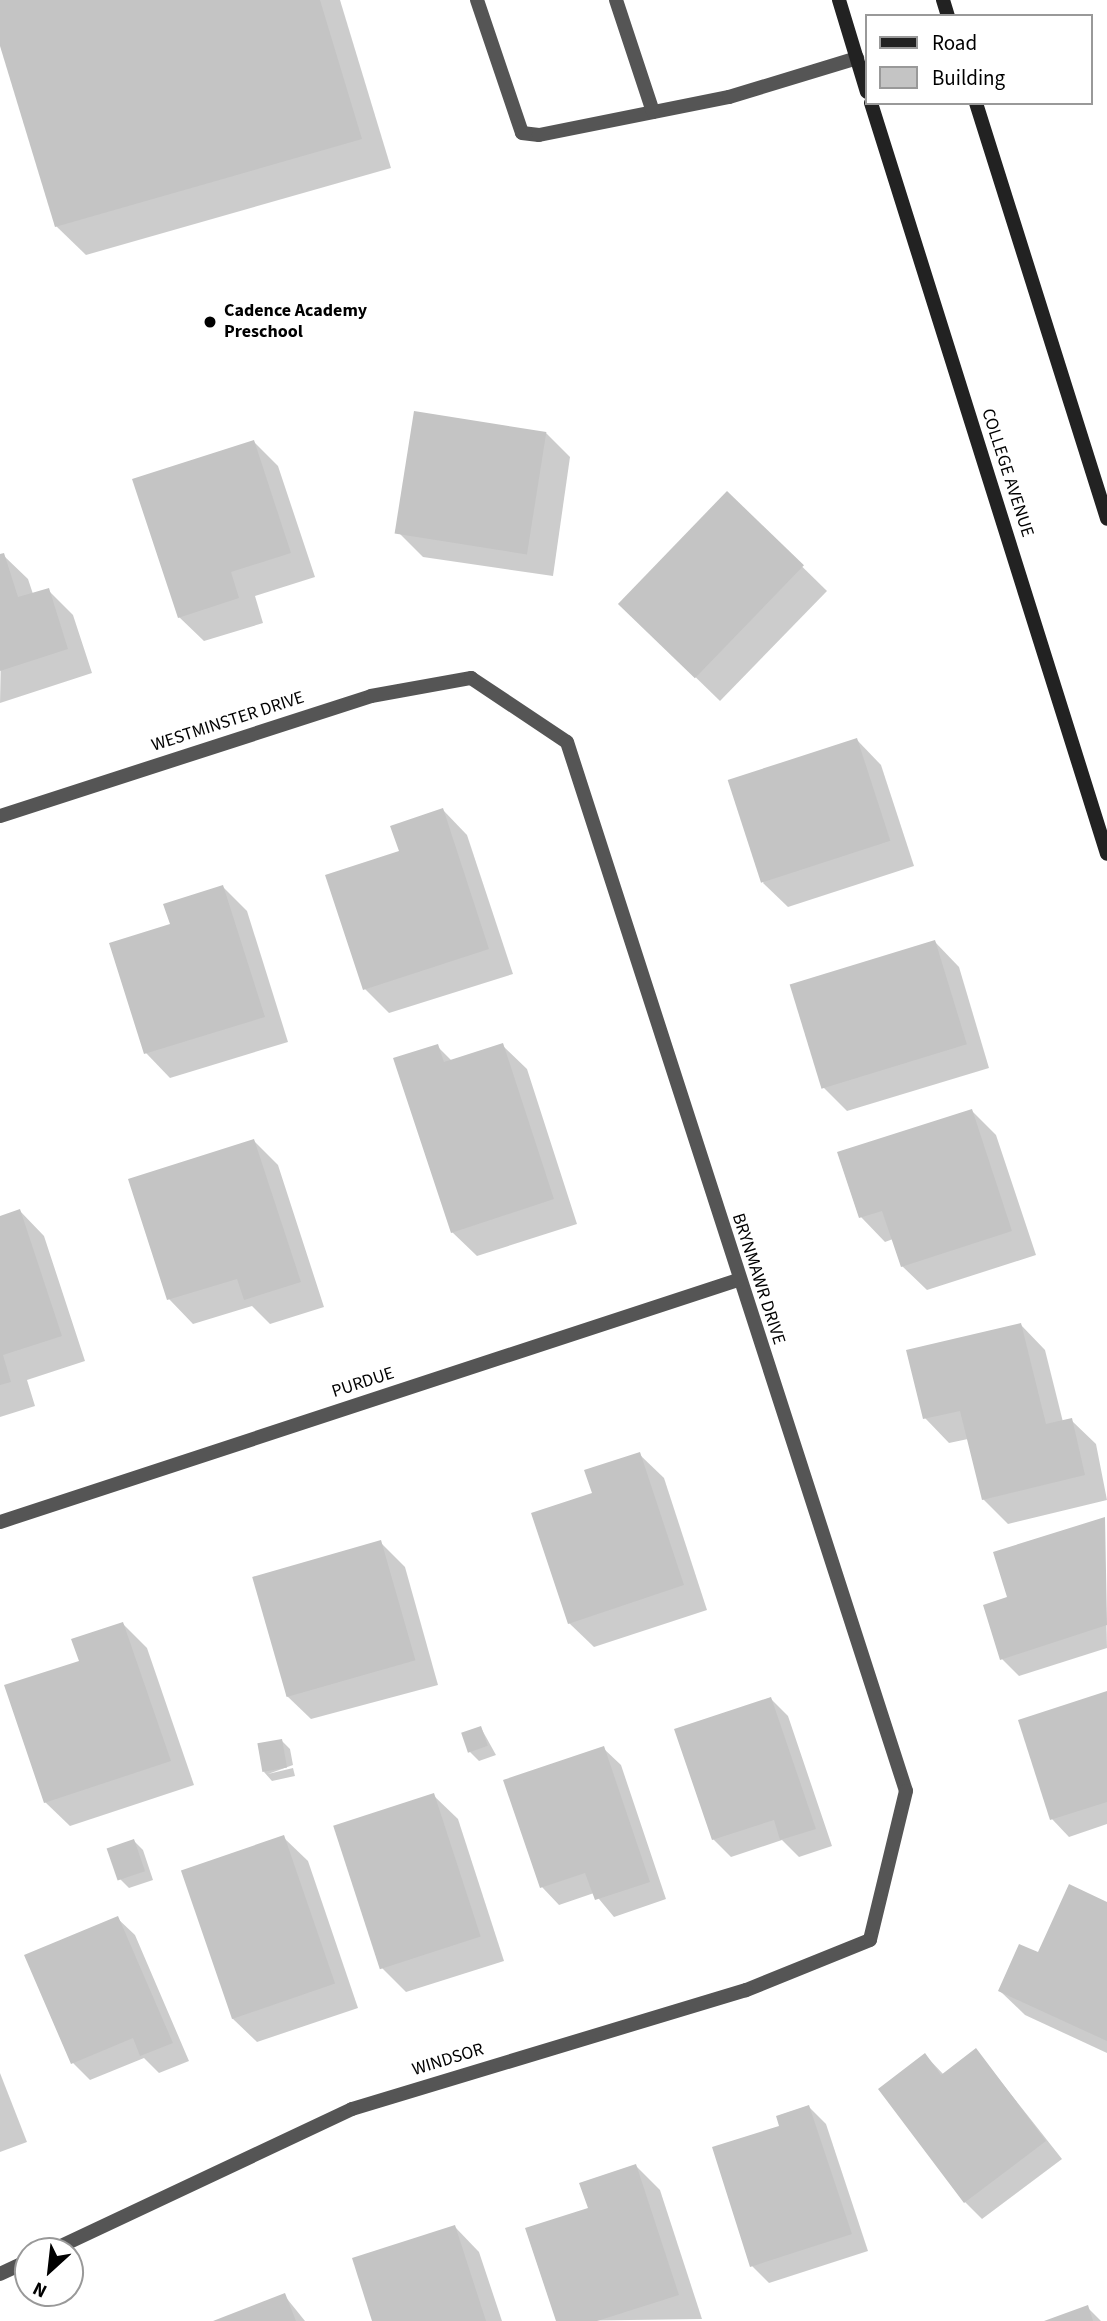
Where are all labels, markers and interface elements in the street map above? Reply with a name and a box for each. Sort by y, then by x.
legend [866,14,1093,105]
text: Road [932,28,977,58]
text: Building [932,63,1005,93]
place label: Cadence Academy Preschool [224,301,367,344]
marker: Cadence Academy Preschool [202,314,218,330]
street label: COLLEGE AVENUE [976,406,1038,540]
street label: WESTMINSTER DRIVE [149,687,307,757]
street label: BRYNMAWR DRIVE [727,1211,789,1347]
street label: PURDUE [329,1363,397,1403]
street label: WINDSOR [410,2039,486,2081]
north arrow [14,2237,84,2307]
text: N [28,2274,52,2304]

